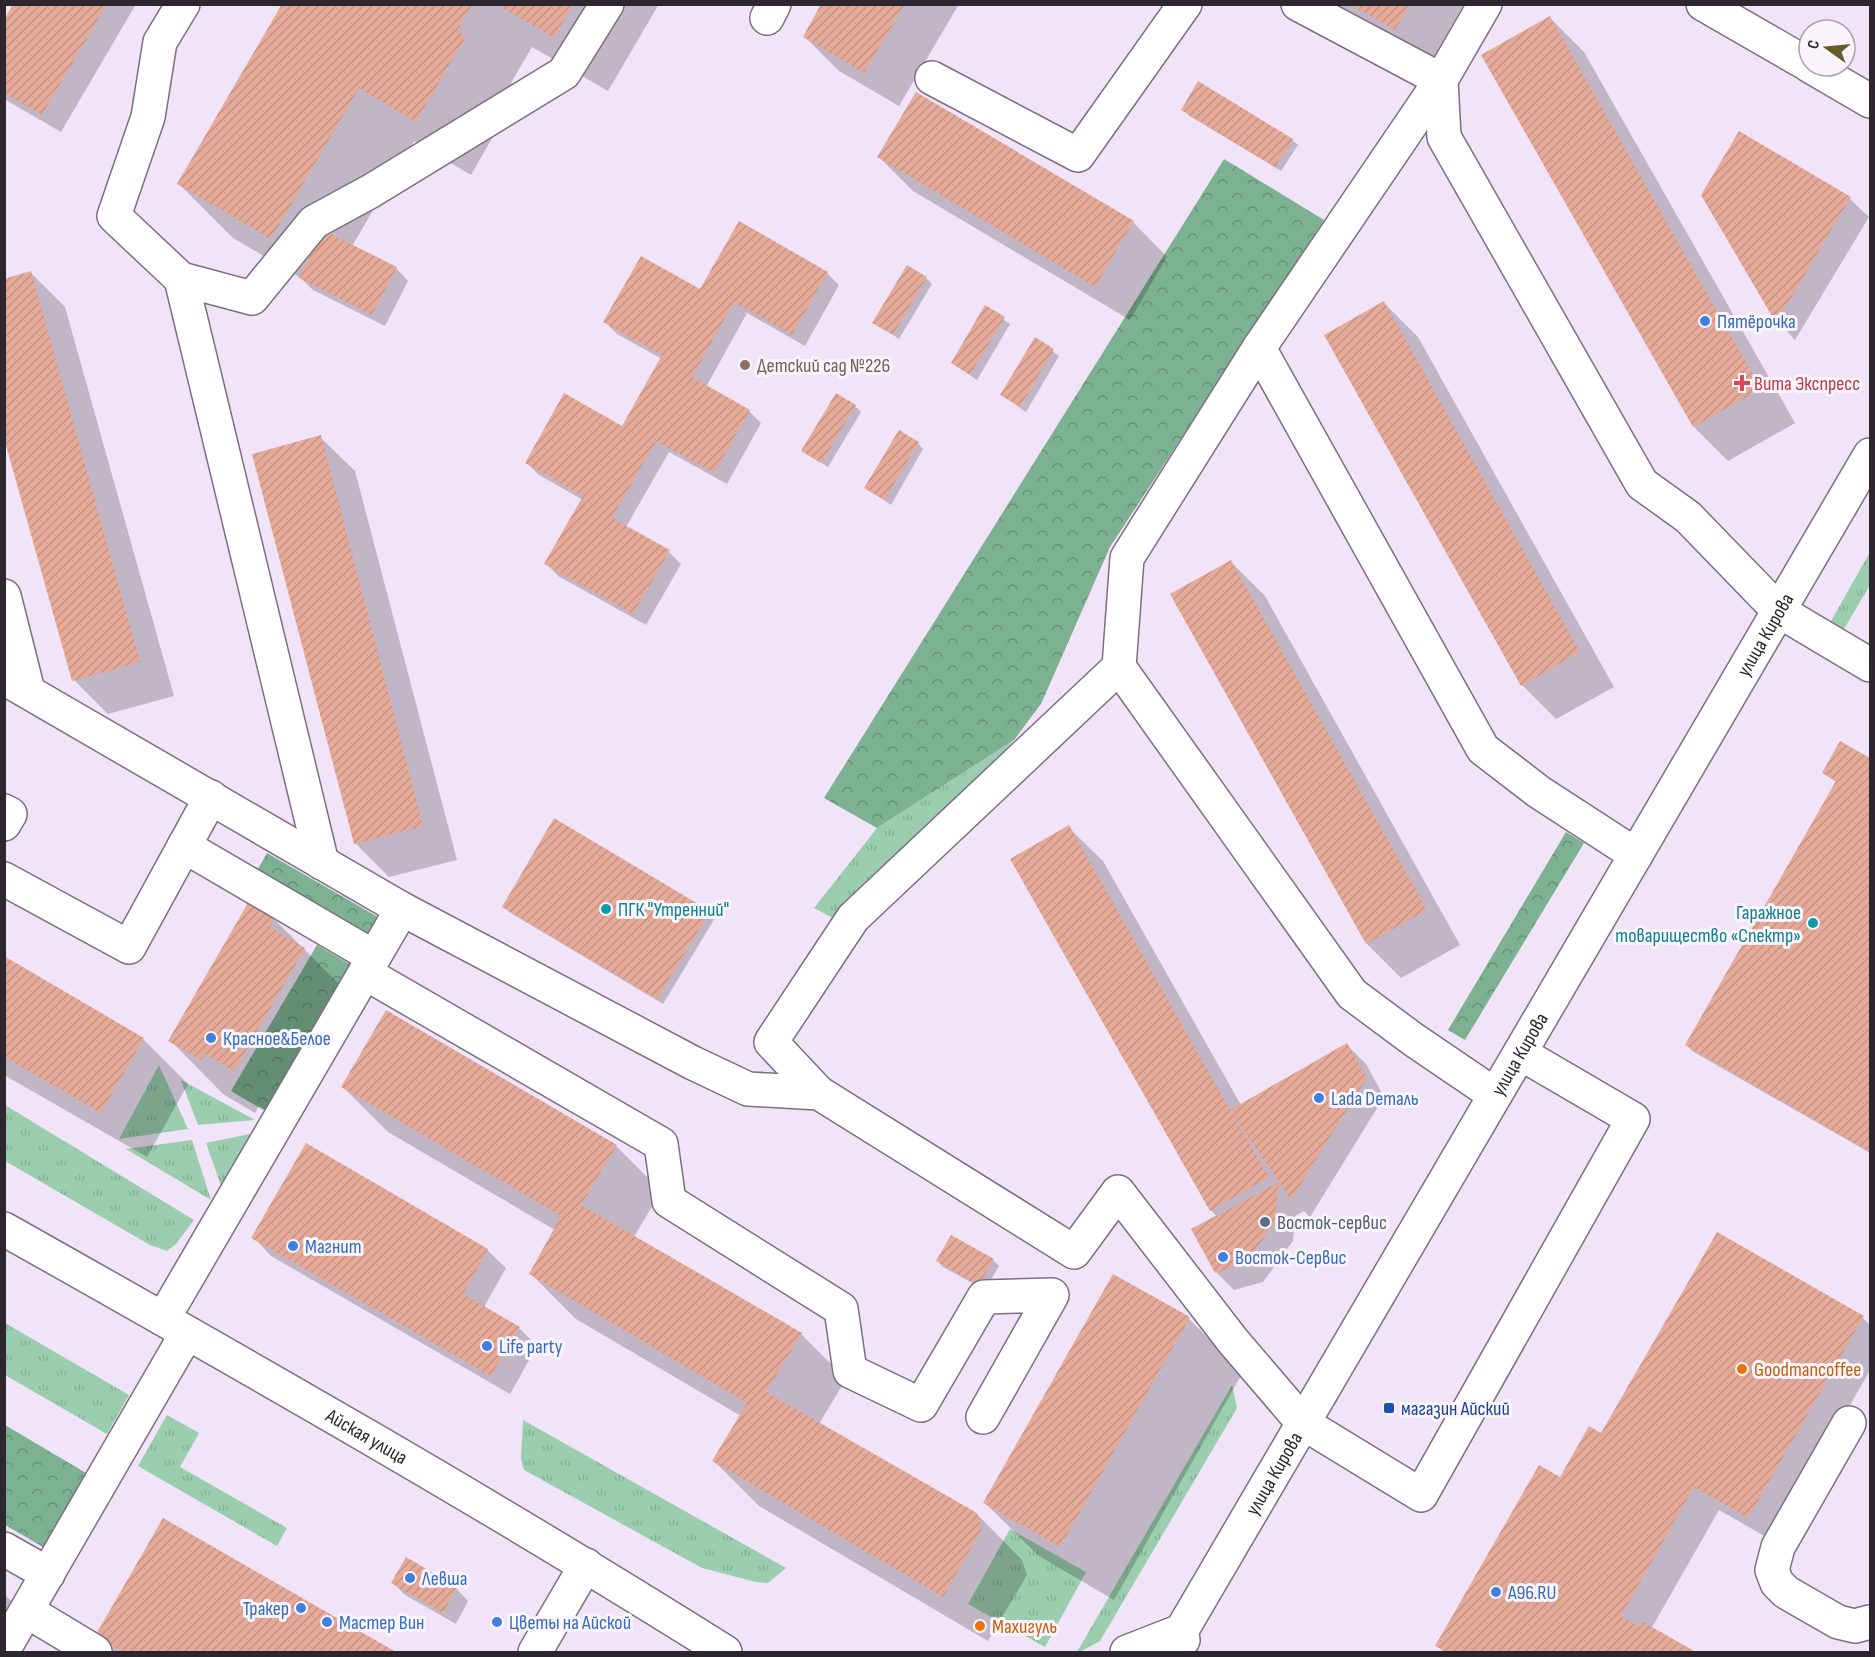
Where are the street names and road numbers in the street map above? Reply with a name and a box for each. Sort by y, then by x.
street label: улица Кирова [1732,589,1799,681]
street label: улица Кирова [1486,1009,1554,1100]
street label: Айская улица [321,1403,412,1470]
street label: улица Кирова [1241,1428,1308,1520]

